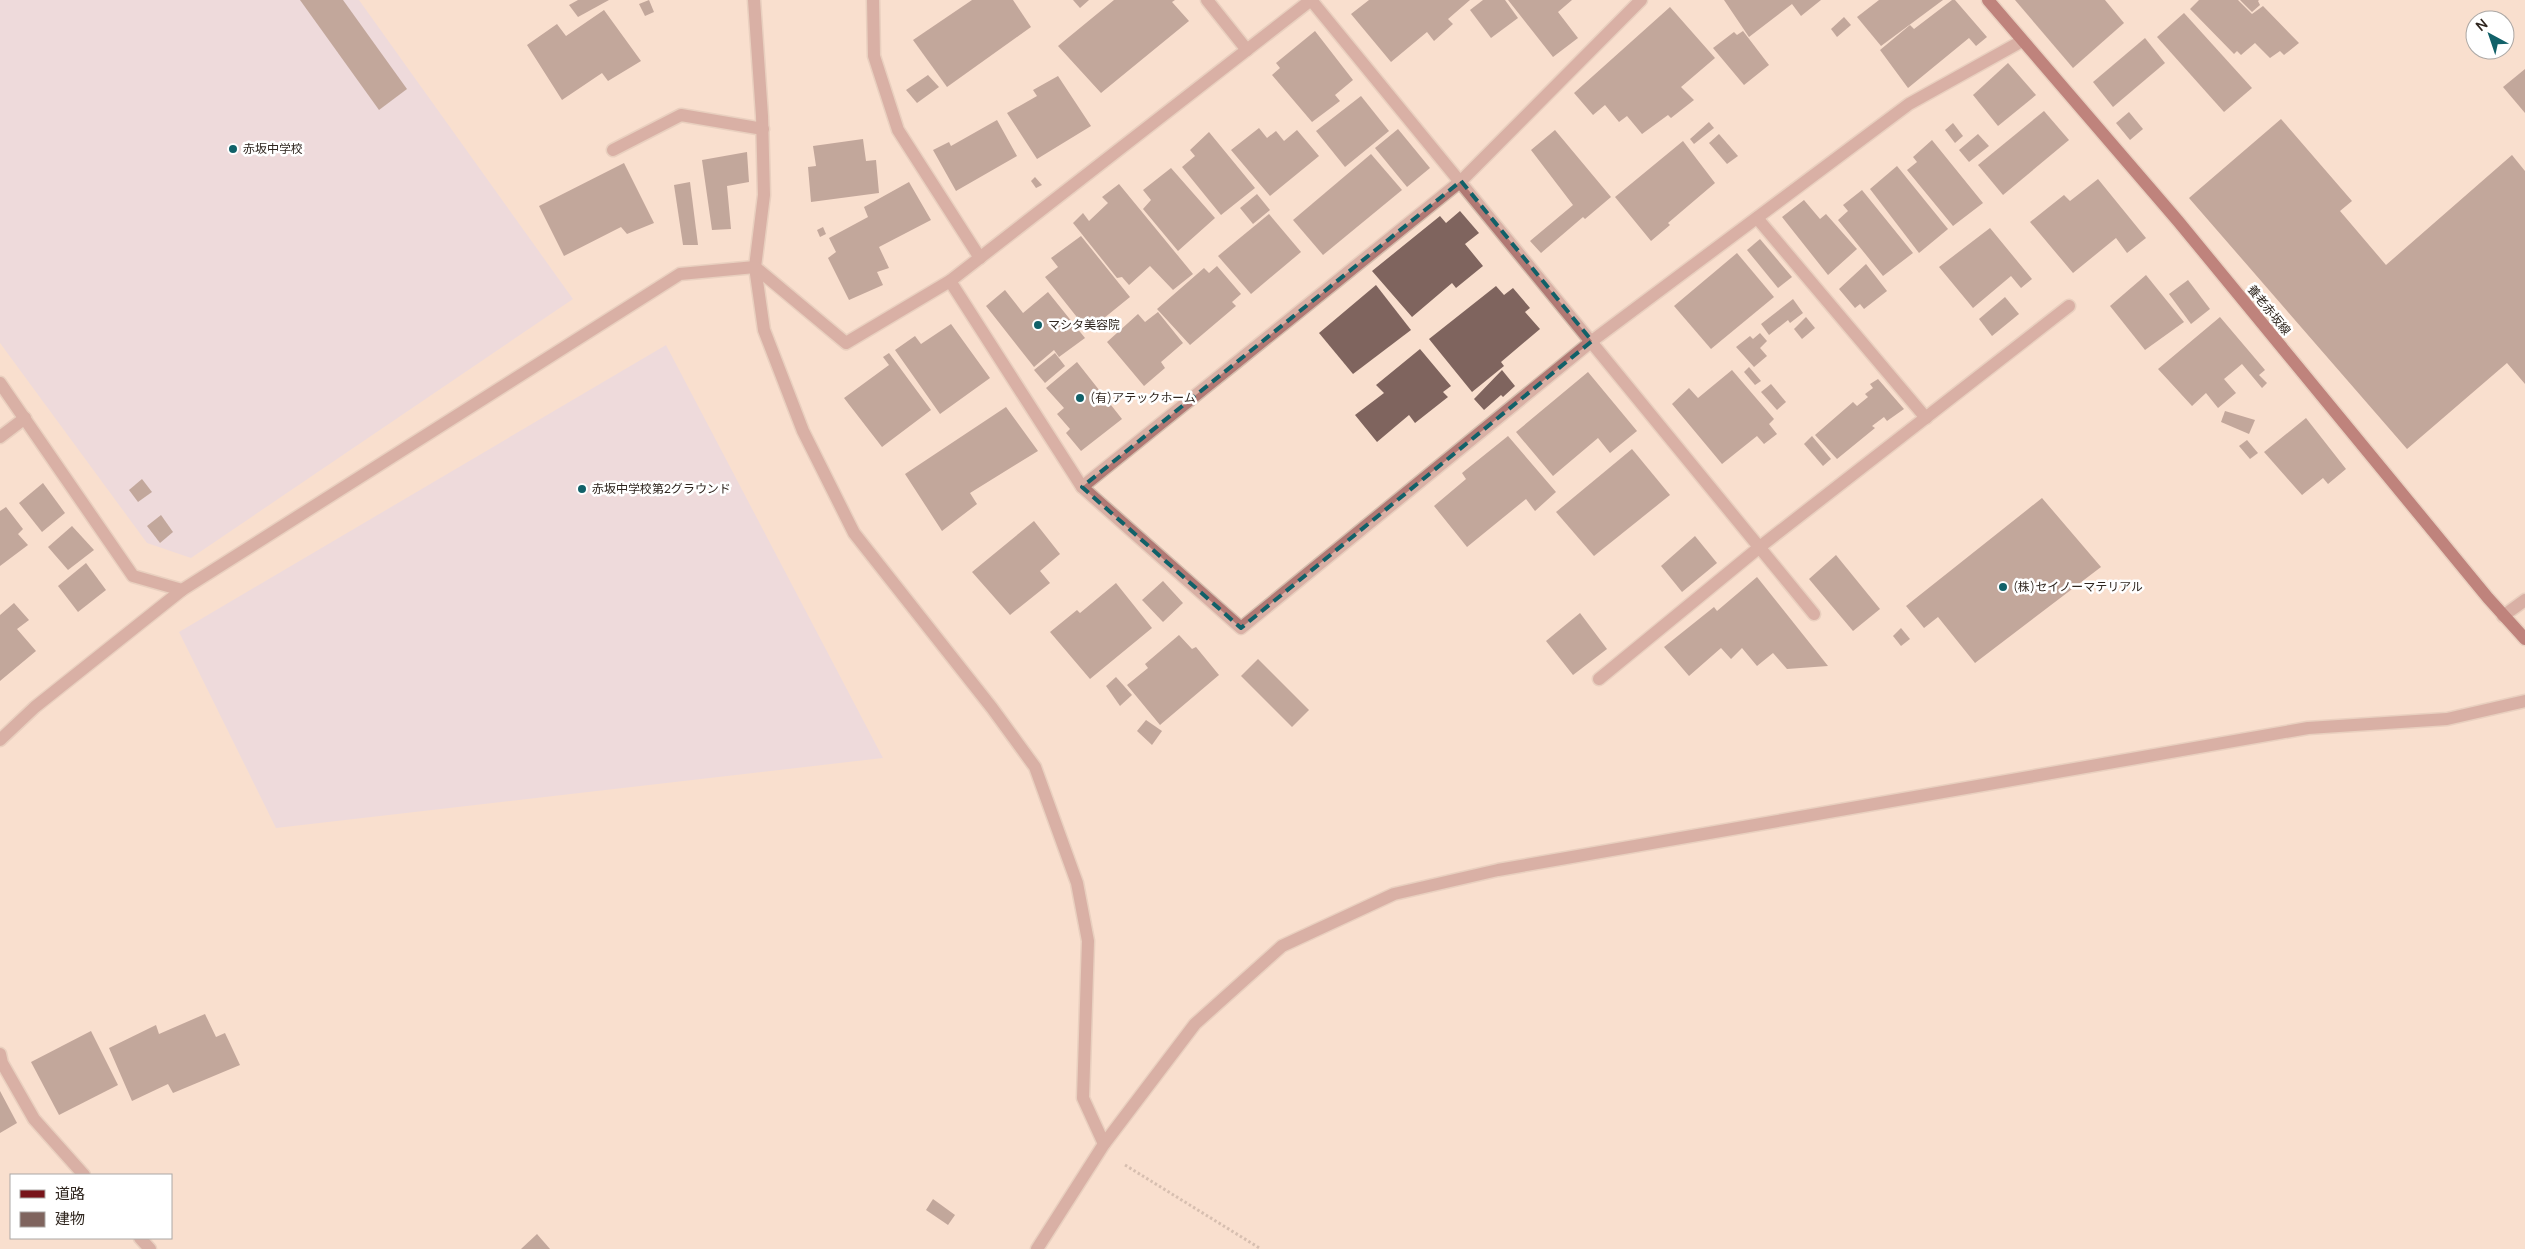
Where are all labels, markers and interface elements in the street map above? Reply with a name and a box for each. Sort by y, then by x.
north arrow [2465,10,2515,60]
text: N [2471,14,2491,35]
place label: 赤坂中学校 [243,140,303,157]
marker: 赤坂中学校 [227,143,239,155]
street label: 養老赤坂線 [2244,281,2295,338]
place label: マシタ美容院 [1048,316,1120,333]
marker: マシタ美容院 [1032,319,1044,331]
place label: (有)アテックホーム [1090,389,1196,406]
marker: (有)アテックホーム [1074,392,1086,404]
place label: 赤坂中学校第2グラウンド [592,480,731,497]
marker: 赤坂中学校第2グラウンド [576,483,588,495]
place label: (株)セイノーマテリアル [2013,578,2143,595]
marker: (株)セイノーマテリアル [1997,581,2009,593]
legend [10,1174,172,1239]
text: 道路 [55,1183,85,1204]
text: 建物 [55,1208,85,1229]

